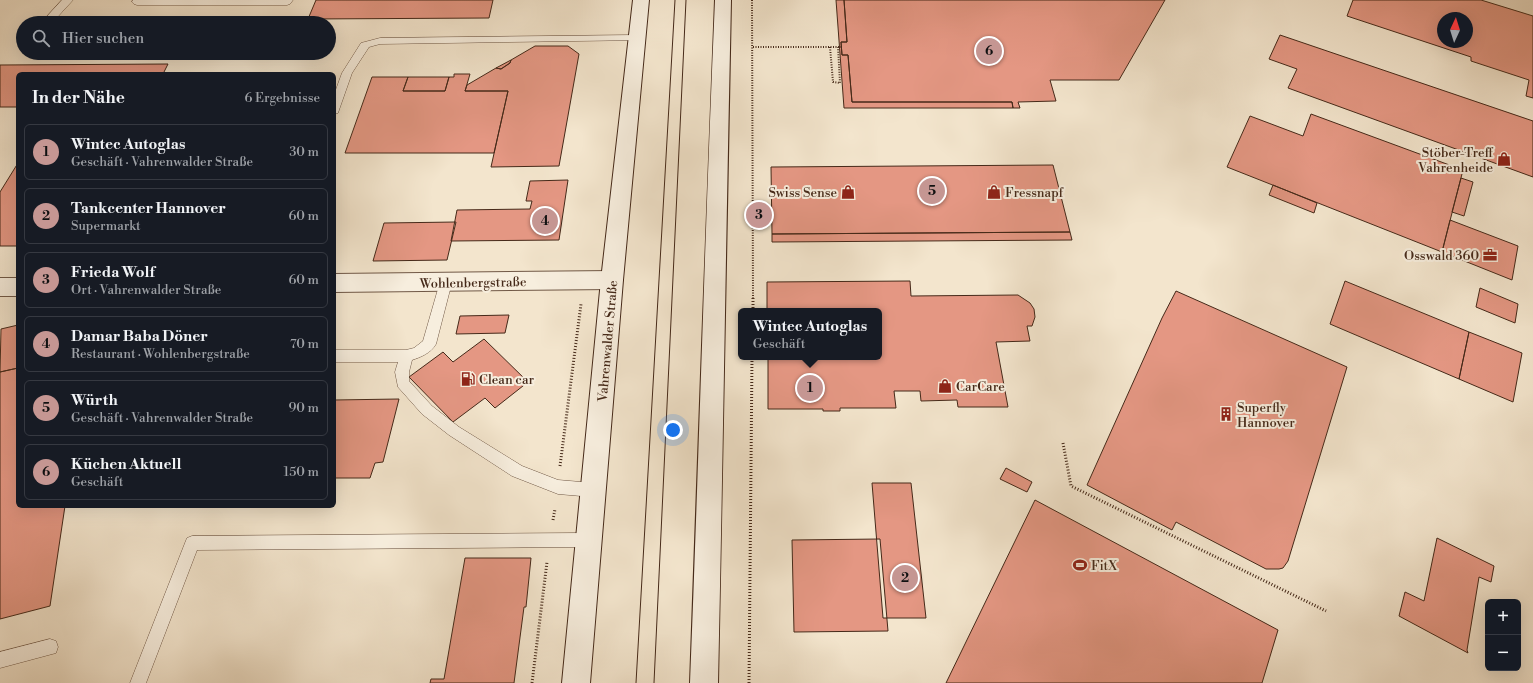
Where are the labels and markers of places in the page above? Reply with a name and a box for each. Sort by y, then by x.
pin: 6 [976,36,1002,66]
place label: Stöber-Treff Vahrenheide [1417,145,1494,176]
shop icon: Stöber-Treff Vahrenheide [1496,151,1512,167]
pin: 5 [919,176,945,206]
shop icon: Swiss Sense [840,184,856,200]
shop icon: Fressnapf [986,184,1002,200]
place label: Swiss Sense [768,185,837,201]
place label: Fressnapf [1005,185,1065,201]
pin: 3 [746,200,772,230]
pin: 4 [532,206,558,236]
office icon: Osswald 360 [1482,247,1498,263]
place label: Osswald 360 [1404,248,1479,264]
fuel station icon: Clean car [460,371,476,387]
place label: Clean car [479,372,534,388]
pin: 1 [797,373,823,403]
shop icon: CarCare [937,378,953,394]
place label: CarCare [956,379,1005,395]
place label: Superfly Hannover [1237,400,1295,431]
building icon: Superfly Hannover [1218,406,1234,422]
sports icon: FitX [1072,557,1088,573]
place label: FitX [1091,558,1118,574]
pin: 2 [892,563,918,593]

